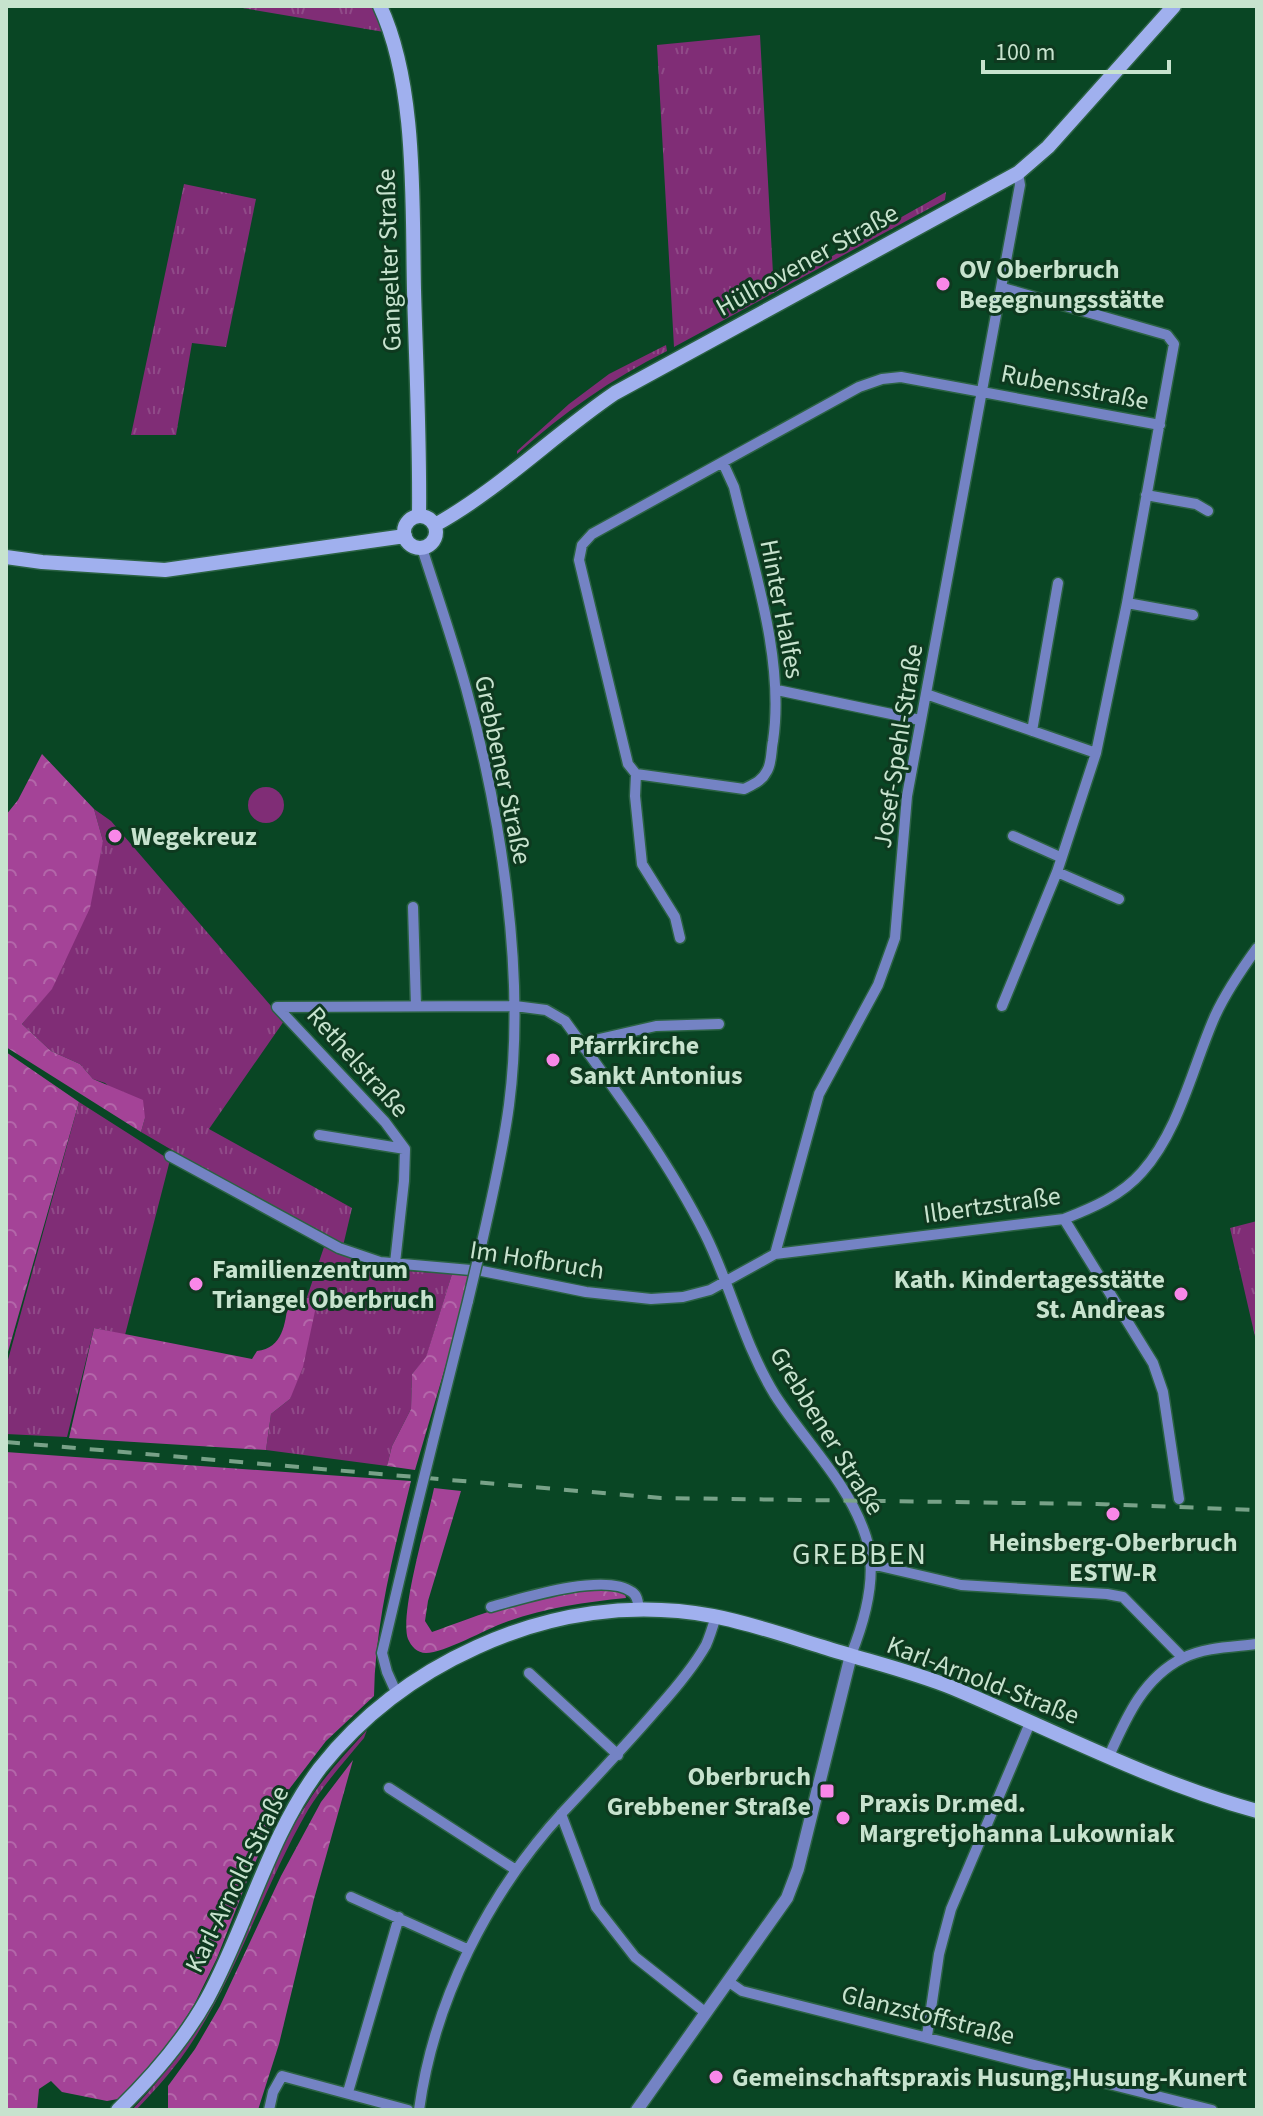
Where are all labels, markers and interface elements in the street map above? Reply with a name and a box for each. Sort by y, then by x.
scale bar [983,24,1169,74]
text: 100 m [995,35,1055,70]
street label: Gangelter Straße [367,168,411,352]
street label: Hülhovener Straße [709,194,905,326]
place label: OV Oberbruch Begegnungsstätte [959,251,1164,318]
marker: OV Oberbruch Begegnungsstätte [934,275,952,293]
street label: Rubensstraße [998,355,1152,419]
street label: Hinter Halfes [750,536,814,682]
street label: Josef-Spehl-Straße [864,641,932,851]
street label: Grebbener Straße [465,672,541,868]
place label: Wegekreuz [131,818,257,855]
marker: Wegekreuz [106,827,124,845]
street label: Rethelstraße [298,998,418,1126]
place label: Pfarrkirche Sankt Antonius [569,1027,743,1094]
marker: Pfarrkirche Sankt Antonius [544,1051,562,1069]
street label: Ilbertzstraße [921,1177,1063,1233]
street label: Im Hofbruch [467,1231,607,1289]
place label: Familienzentrum Triangel Oberbruch [212,1251,435,1318]
place label: Kath. Kindertagesstätte St. Andreas [894,1261,1165,1328]
marker: Familienzentrum Triangel Oberbruch [187,1275,205,1293]
marker: Kath. Kindertagesstätte St. Andreas [1172,1285,1190,1303]
street label: Grebbener Straße [760,1340,894,1522]
marker: Heinsberg-Oberbruch ESTW-R [1104,1505,1122,1523]
place label: Heinsberg-Oberbruch ESTW-R [988,1524,1238,1591]
district label: GREBBEN [792,1533,928,1576]
street label: Karl-Arnold-Straße [881,1626,1085,1734]
place label: Oberbruch Grebbener Straße [607,1758,811,1825]
street label: Karl-Arnold-Straße [176,1779,298,1979]
marker: Oberbruch Grebbener Straße [818,1782,836,1800]
place label: Praxis Dr.med. Margretjohanna Lukowniak [859,1785,1175,1852]
marker: Praxis Dr.med. Margretjohanna Lukowniak [834,1809,852,1827]
street label: Glanzstoffstraße [837,1976,1019,2054]
place label: Gemeinschaftspraxis Husung,Husung-Kunert [732,2059,1247,2096]
marker: Gemeinschaftspraxis Husung,Husung-Kunert [707,2068,725,2086]

